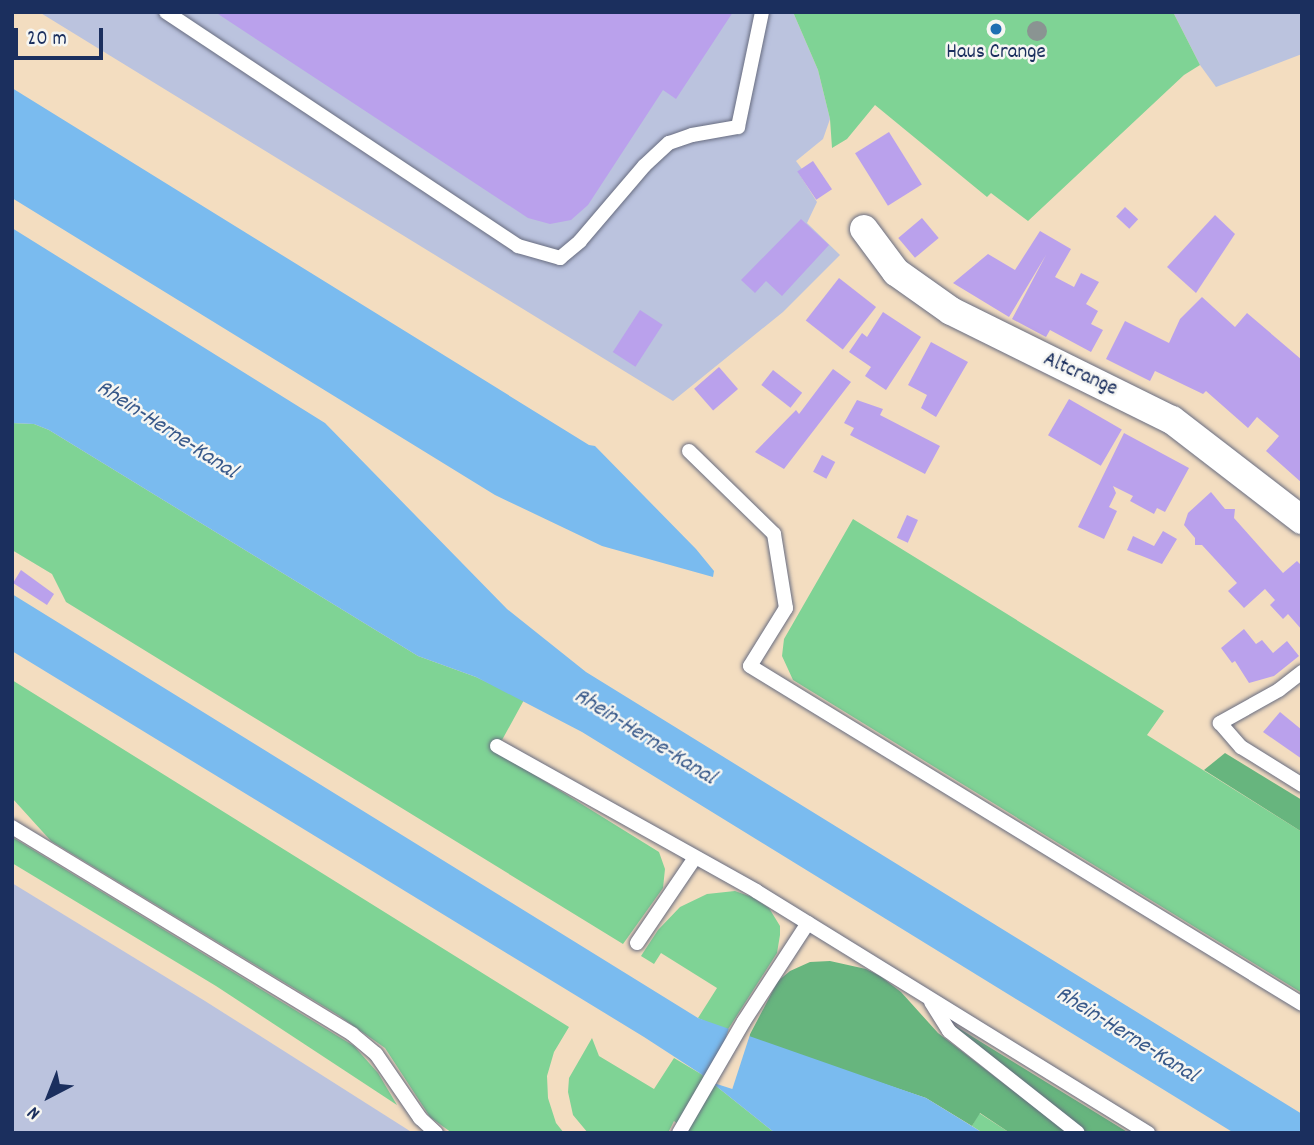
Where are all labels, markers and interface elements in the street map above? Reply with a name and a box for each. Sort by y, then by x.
scale bar [18,14,107,58]
marker: Haus Crange [988,21,1004,37]
text: 20 m [27,25,67,55]
place label: Haus Crange [946,40,1046,66]
street label: Altcrange [1039,348,1121,402]
water label: Rhein-Herne-Kanal [91,375,241,487]
water label: Rhein-Herne-Kanal [568,683,720,793]
water label: Rhein-Herne-Kanal [1050,981,1202,1091]
north arrow [14,1061,84,1131]
text: N [22,1099,47,1125]

